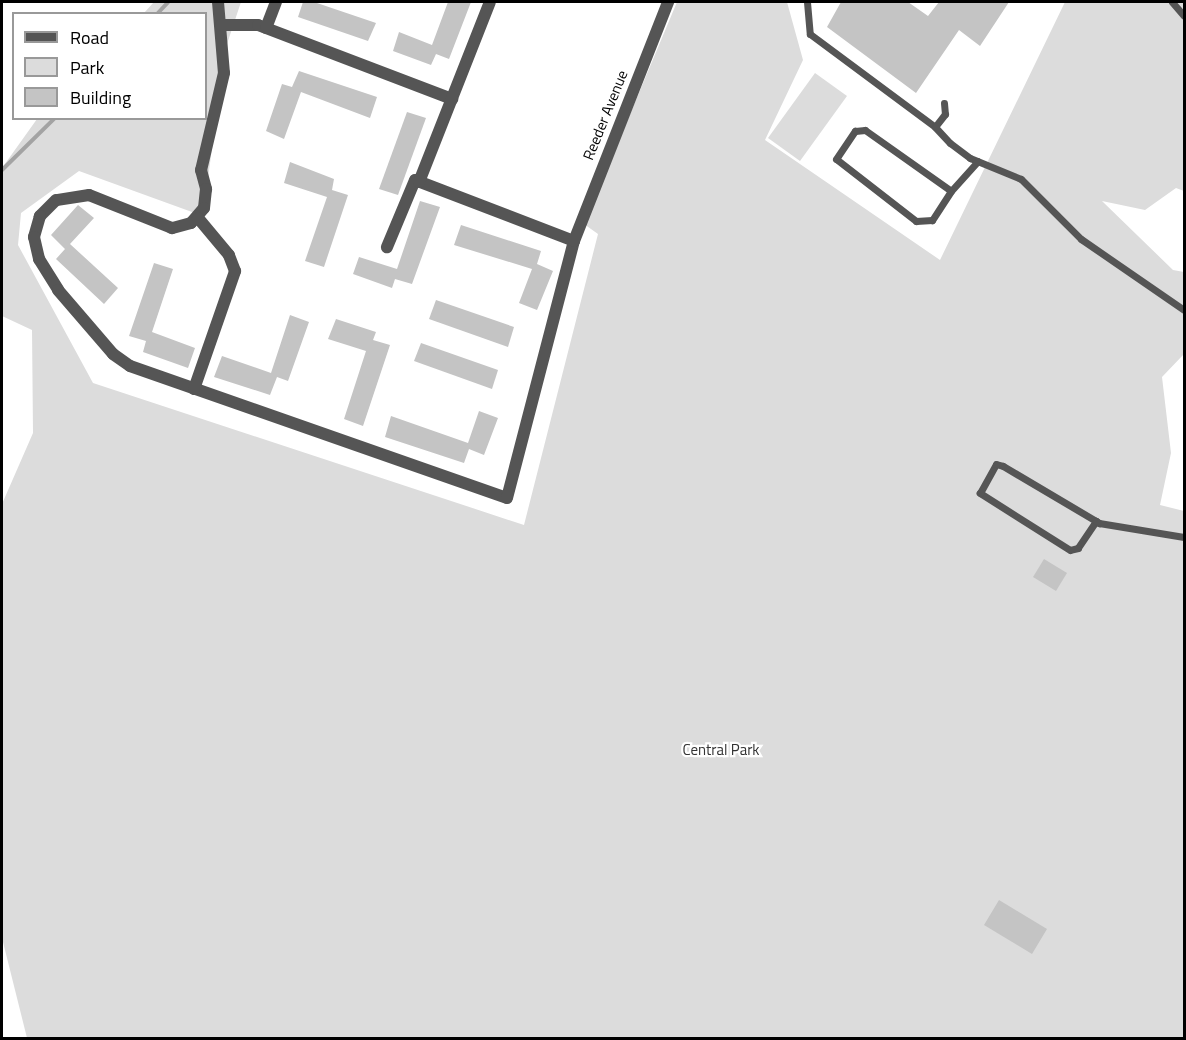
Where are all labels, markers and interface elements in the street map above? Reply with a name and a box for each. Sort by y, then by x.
legend [12,12,207,120]
text: Road [70,24,109,51]
text: Park [70,54,104,81]
street label: Reeder Avenue [579,68,631,162]
text: Building [70,84,131,111]
park label: Central Park [682,741,760,759]

